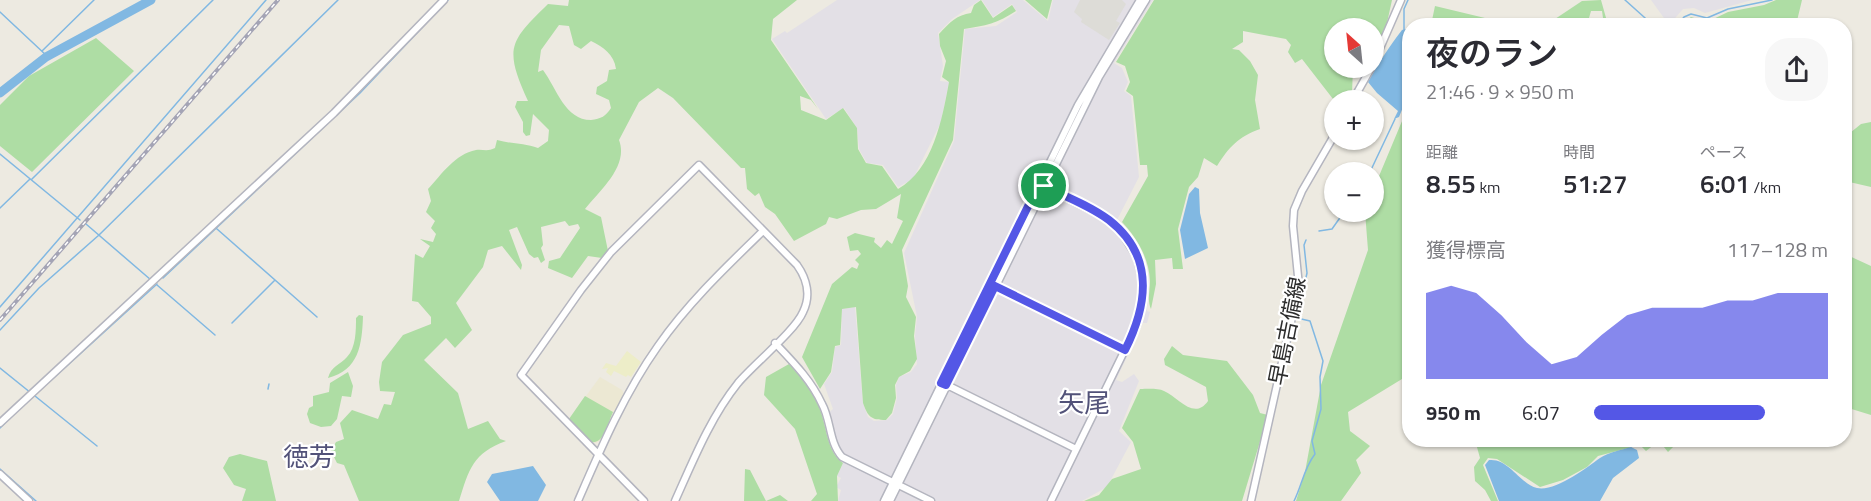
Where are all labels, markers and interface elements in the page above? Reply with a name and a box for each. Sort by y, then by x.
north arrow [1324,18,1384,78]
map controls [1324,18,1384,222]
text: 夜のラン [1426,28,1558,78]
button: share [1765,38,1828,101]
text: 21:46 · 9 × 950 m [1426,76,1574,107]
button: + [1324,90,1384,150]
text: 距離 [1426,140,1458,164]
text: 時間 [1563,140,1595,164]
text: ペース [1700,140,1747,164]
pin [1018,160,1069,211]
button: − [1324,162,1384,222]
text: 8.55 [1426,164,1476,203]
text: 51:27 [1563,164,1627,203]
text: 6:01 [1700,164,1750,203]
icon: arrive [1027,169,1060,202]
text: km [1476,175,1500,199]
text: /km [1750,175,1781,199]
text: 獲得標高 [1426,234,1506,265]
text: 117–128 m [1727,234,1828,265]
street label: 早島吉備線 [1260,274,1314,388]
district label: 矢尾 [1058,383,1110,422]
text: 950 m [1426,397,1481,428]
text: 6:07 [1522,397,1560,428]
district label: 徳芳 [283,437,335,476]

